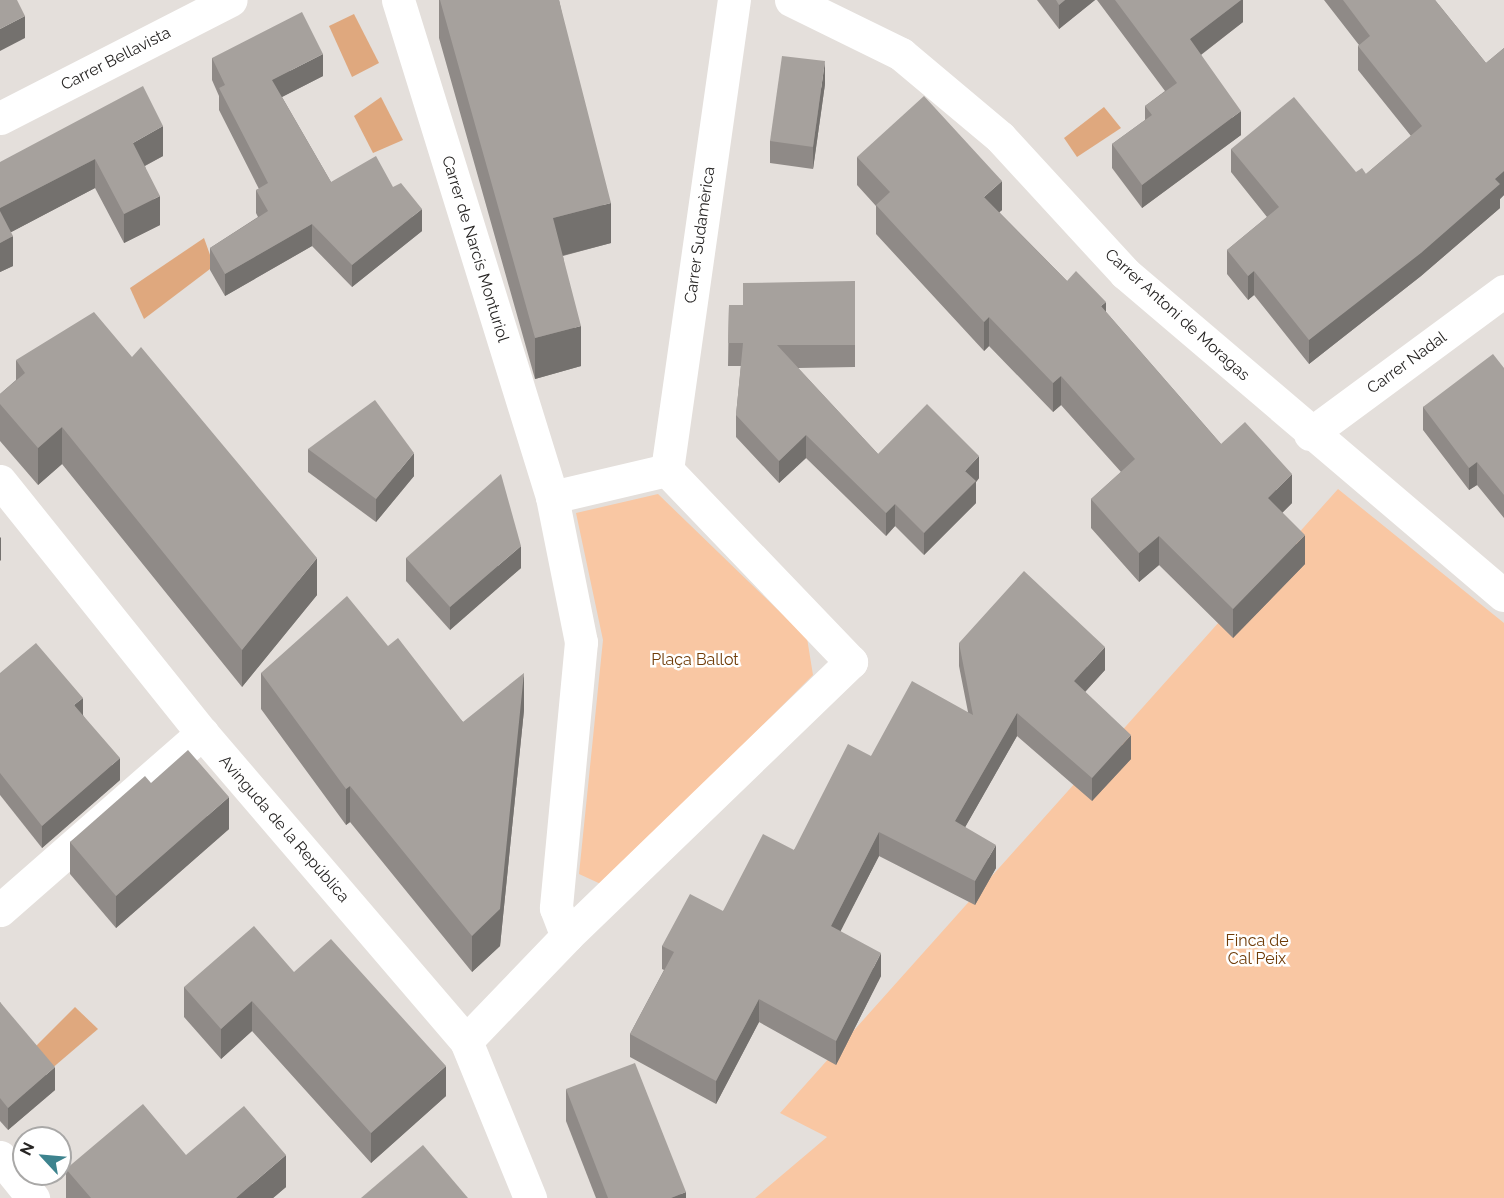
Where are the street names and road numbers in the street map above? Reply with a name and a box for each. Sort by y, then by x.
street label: Carrer Bellavista [58,23,174,95]
street label: Carrer de Narcís Monturiol [437,153,513,345]
street label: Carrer Sudamèrica [681,165,719,305]
street label: Carrer Antoni de Moragas [1100,245,1254,385]
street label: Carrer Nadal [1363,328,1451,398]
street label: Avinguda de la República [215,752,353,906]

